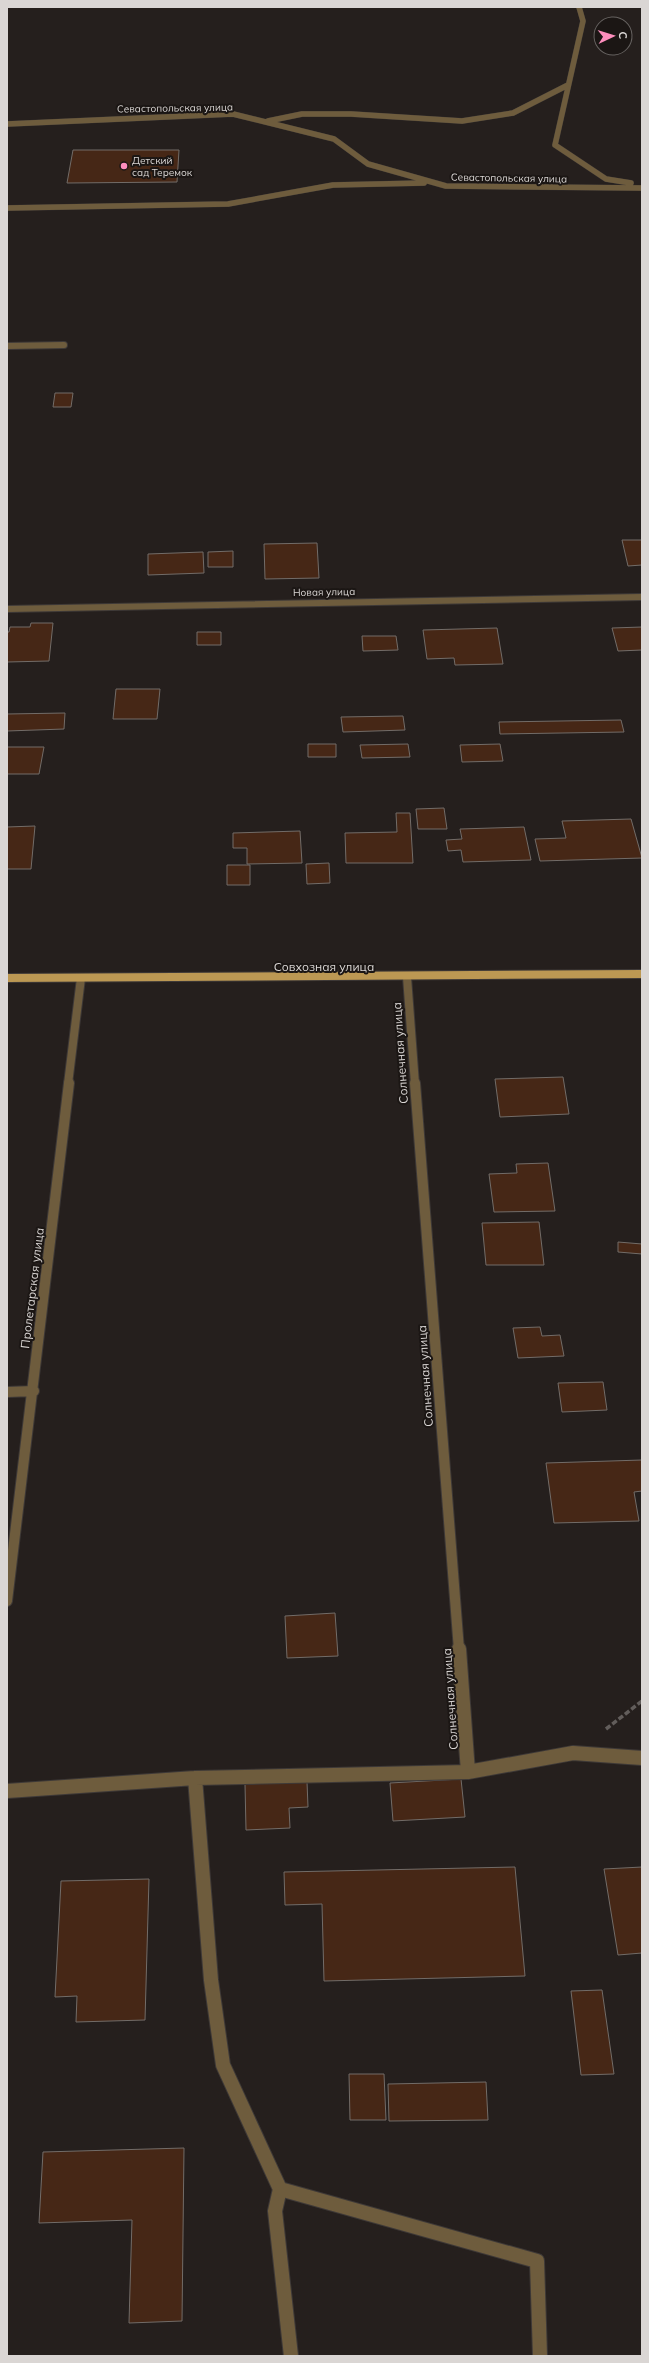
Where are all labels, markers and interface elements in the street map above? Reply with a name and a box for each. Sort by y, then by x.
north arrow [593,16,633,56]
text: С [616,31,630,40]
street label: Севастопольская улица [117,100,233,116]
place label: Детский сад Теремок [132,154,193,179]
marker: Детский сад Теремок [119,161,129,171]
street label: Севастопольская улица [451,170,567,186]
street label: Новая улица [293,585,355,599]
street label: Совхозная улица [274,959,374,974]
street label: Солнечная улица [389,1002,411,1104]
street label: Пролетарская улица [17,1227,47,1349]
street label: Солнечная улица [414,1325,436,1427]
street label: Солнечная улица [439,1648,461,1750]

